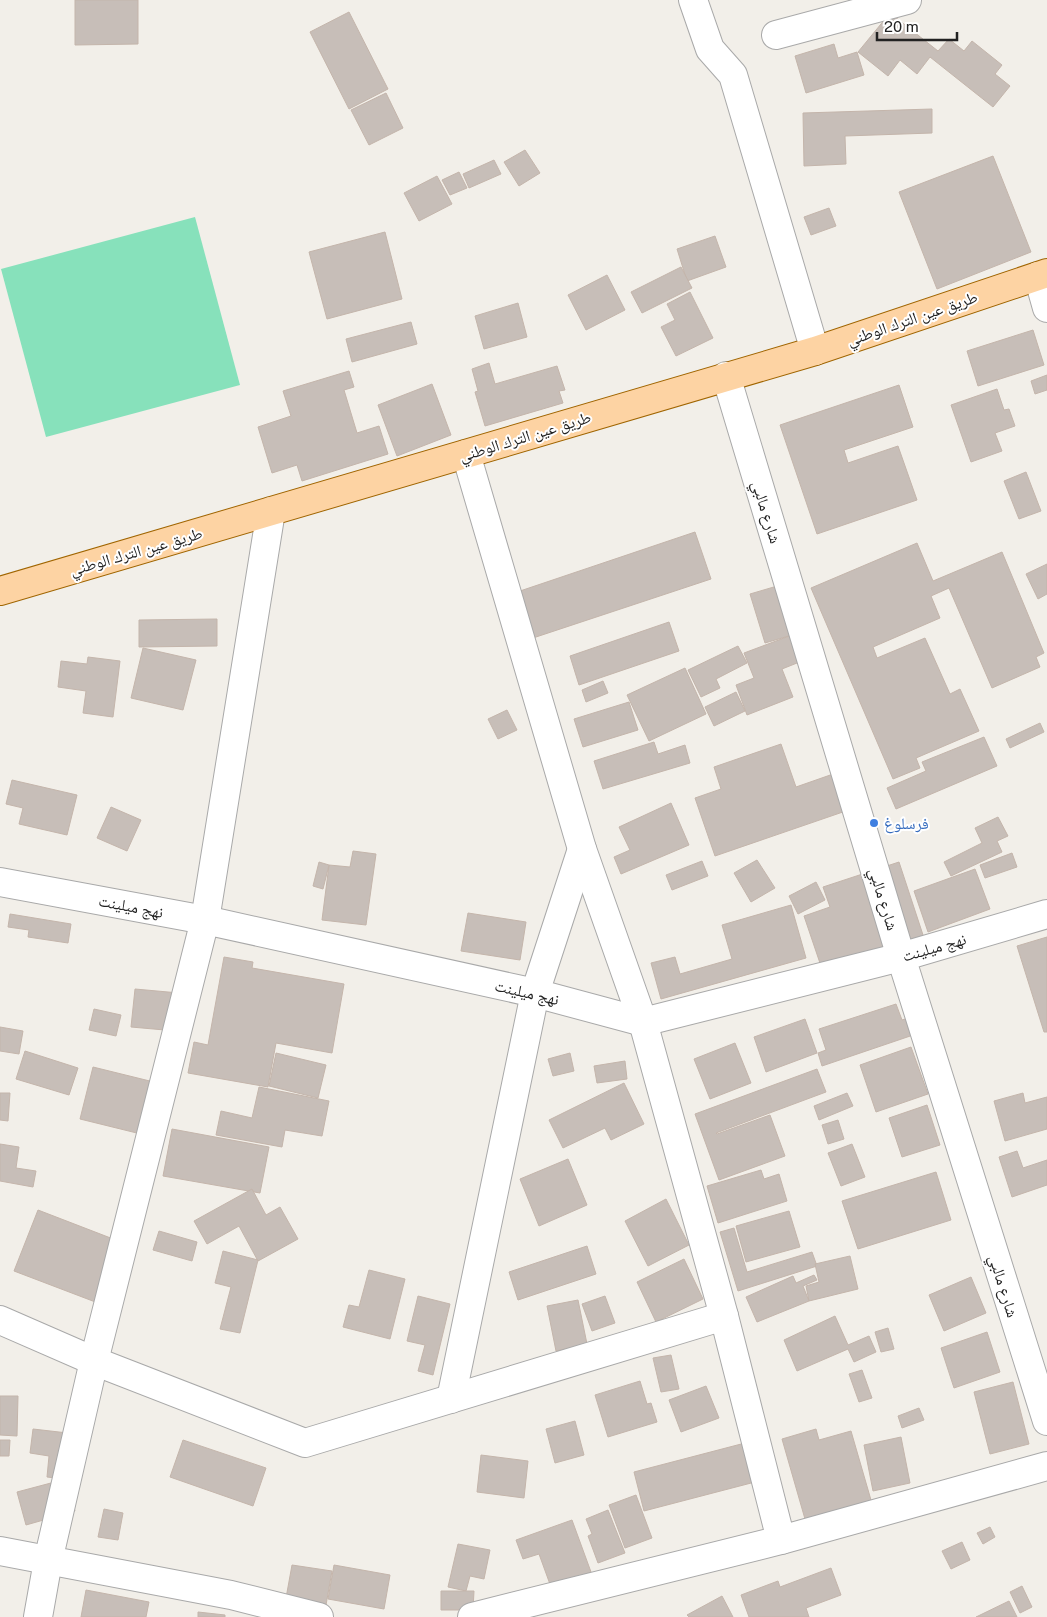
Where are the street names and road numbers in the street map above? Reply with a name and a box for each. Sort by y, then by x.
street label: طريق عين الترك الوطني [844,287,981,353]
street label: طريق عين الترك الوطني [457,407,594,469]
street label: شارع مالبي [745,478,785,547]
street label: طريق عين الترك الوطني [68,523,205,582]
street label: شارع مالبي [862,865,902,934]
street label: نهج ميلينت [97,891,165,923]
street label: نهج ميلينت [900,929,969,967]
street label: نهج ميلينت [493,976,561,1010]
street label: شارع مالبي [982,1252,1022,1321]

